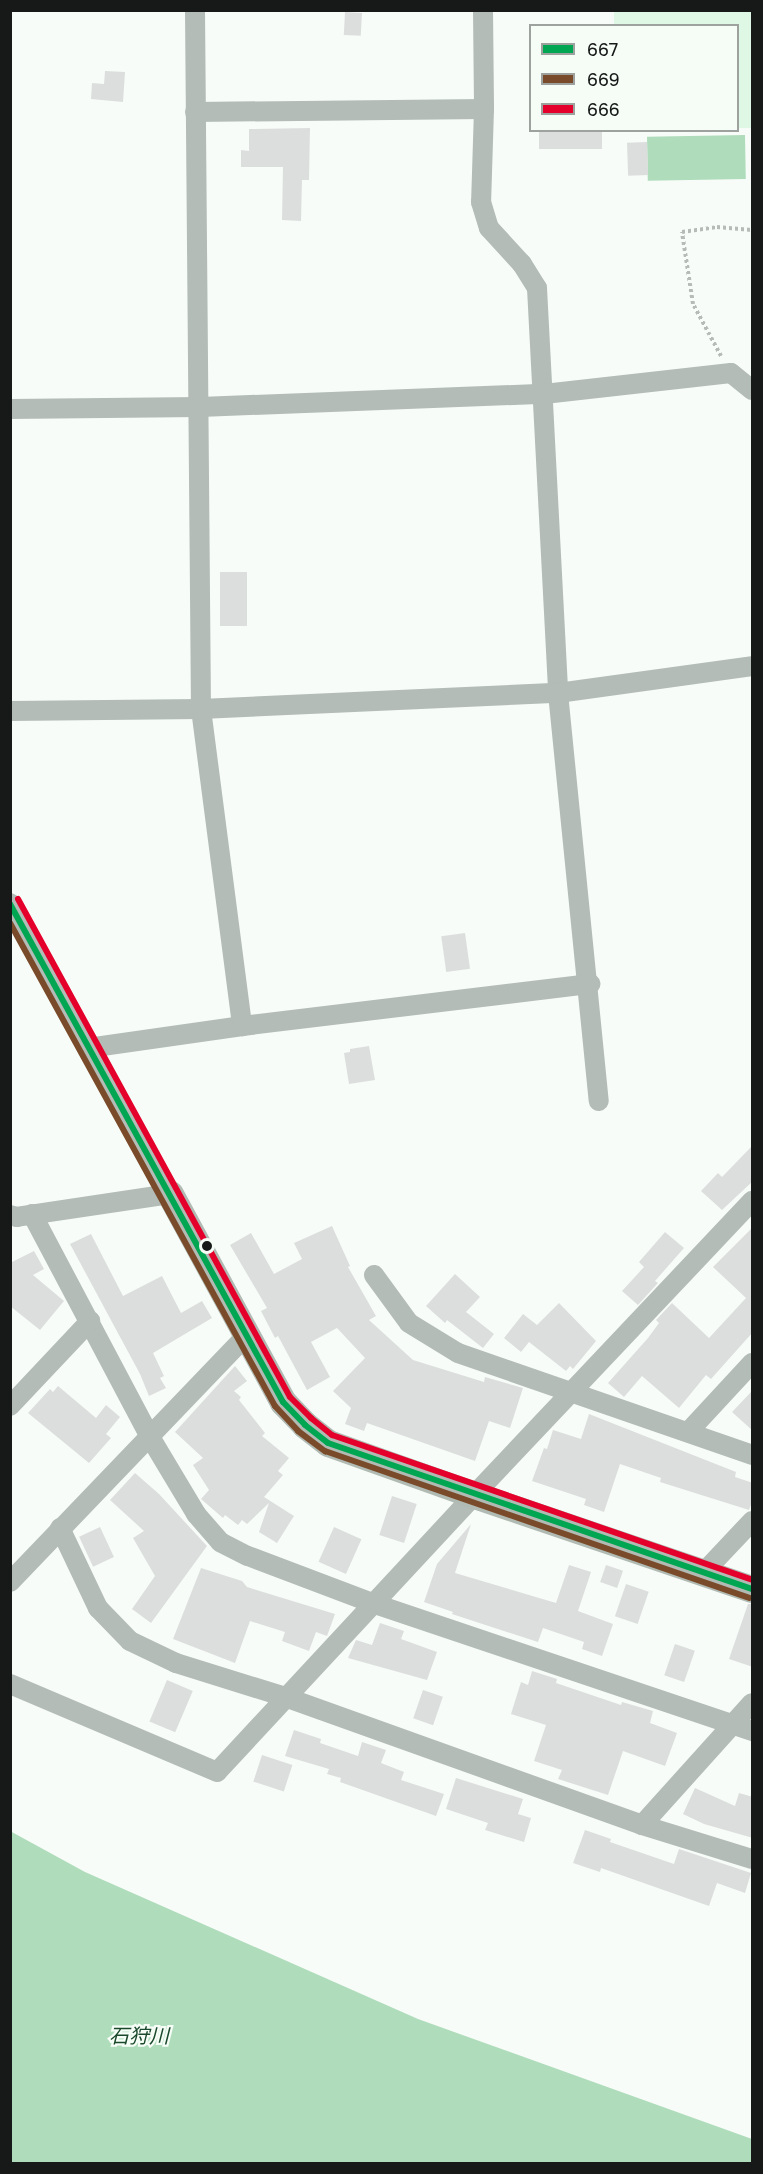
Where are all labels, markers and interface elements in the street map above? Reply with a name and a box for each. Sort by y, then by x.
legend [529,24,739,132]
text: 667 [587,38,618,60]
text: 669 [587,68,620,90]
text: 666 [587,98,620,120]
unlabelled marker [201,1240,213,1252]
water label: 石狩川 [109,2023,169,2047]

